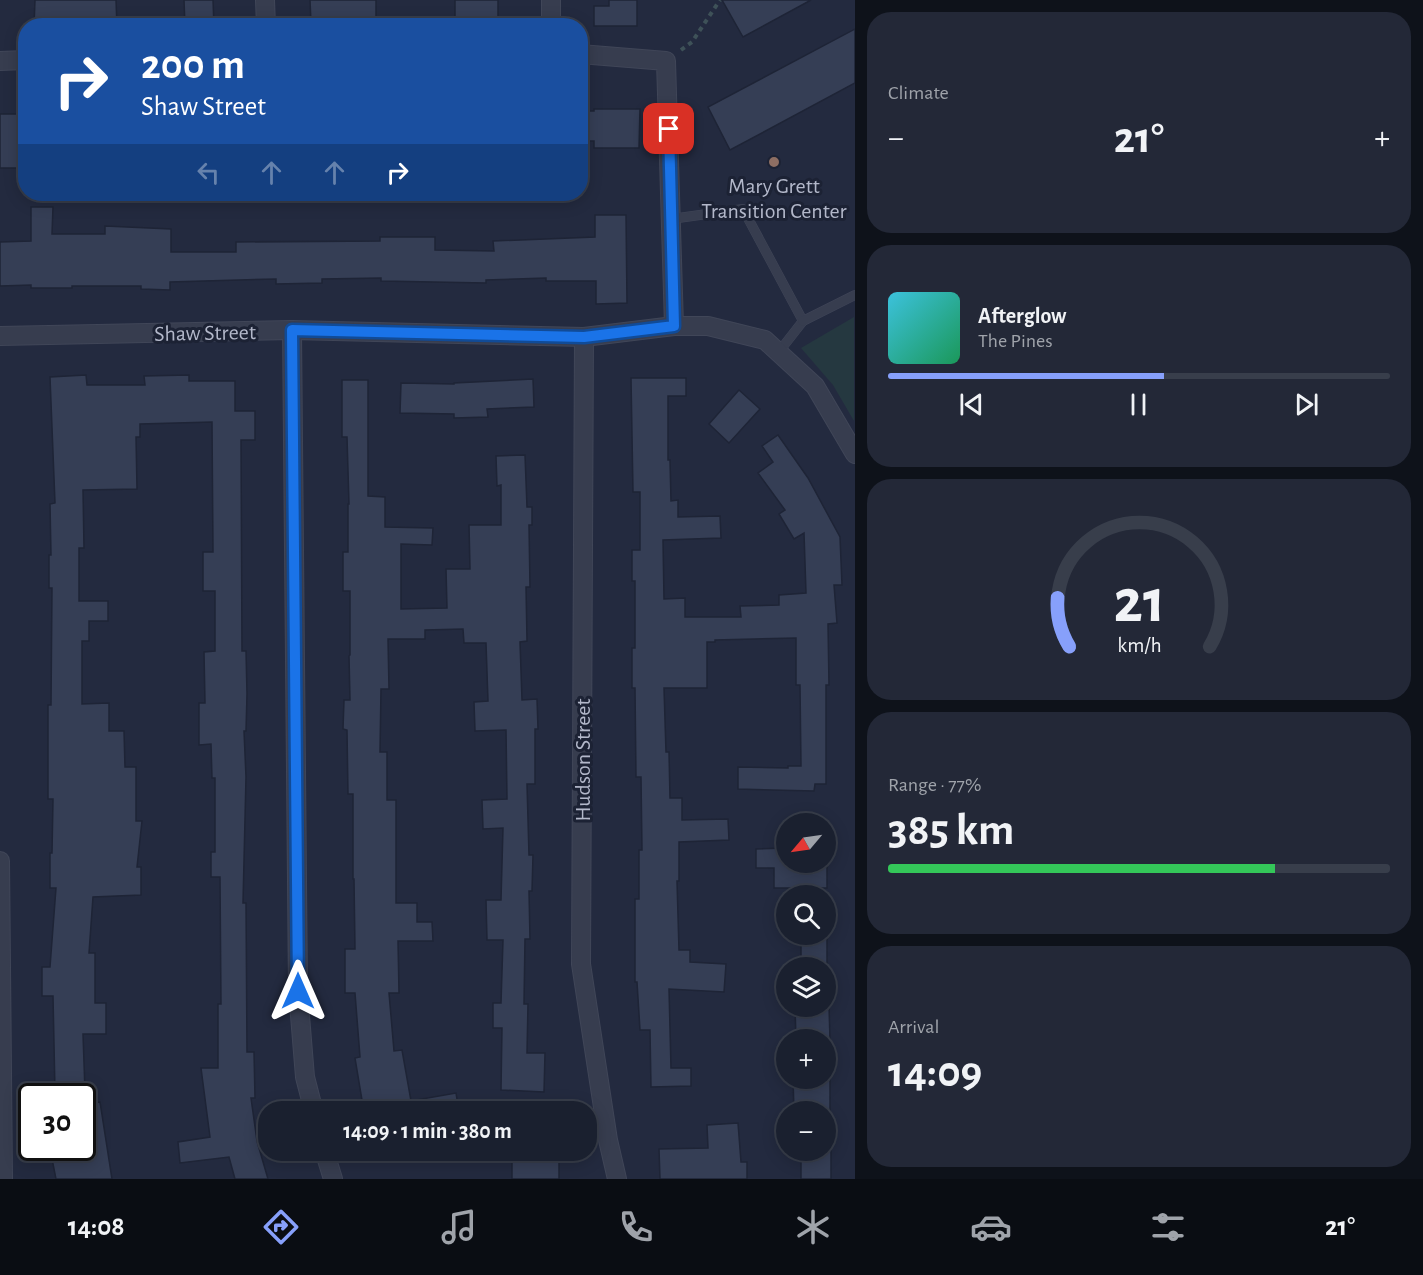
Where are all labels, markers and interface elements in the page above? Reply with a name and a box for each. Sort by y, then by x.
icon: right [42,42,120,120]
text: 200 m [141,44,245,86]
text: Climate [888,83,949,103]
text: Shaw Street [141,93,266,120]
pin [643,103,694,154]
icon: arrive [652,112,685,145]
text: 21° [1114,116,1164,161]
text: − [888,122,904,155]
text: + [1374,122,1390,155]
marker: Mary Grett Transition Center [767,155,781,169]
icon: left [192,156,225,189]
icon: ahead [255,156,288,189]
icon: ahead [318,156,351,189]
icon: right [381,156,414,189]
place label: Mary Grett Transition Center [701,175,847,222]
text: Afterglow [978,305,1066,327]
street label: Shaw Street [154,321,256,345]
text: The Pines [978,331,1053,351]
icon: previous [955,388,988,421]
icon: pause [1122,388,1155,421]
icon: next [1290,388,1323,421]
text: 21 [1113,571,1165,633]
text: km/h [1117,635,1161,656]
street label: Hudson Street [572,699,594,821]
text: Range · 77% [888,775,981,795]
text: 385 km [888,808,1014,853]
north arrow [776,813,836,873]
map controls [776,813,836,1161]
button: search [776,885,836,945]
button: layers [776,957,836,1017]
position arrow [266,959,330,1023]
text: Arrival [888,1017,939,1037]
button: + [776,1029,836,1089]
text: 14:09 [888,1050,982,1095]
speed limit sign: 30 [18,1083,96,1161]
button: − [776,1101,836,1161]
text: 14:09 · 1 min · 380 m [343,1120,512,1142]
icon: directions [260,1206,302,1248]
icon: music [438,1206,480,1248]
icon: phone [615,1206,657,1248]
icon: climate [792,1206,834,1248]
icon: car [970,1206,1012,1248]
icon: filters [1147,1206,1189,1248]
text: 14:08 [68,1213,125,1240]
text: 21° [1325,1213,1355,1240]

